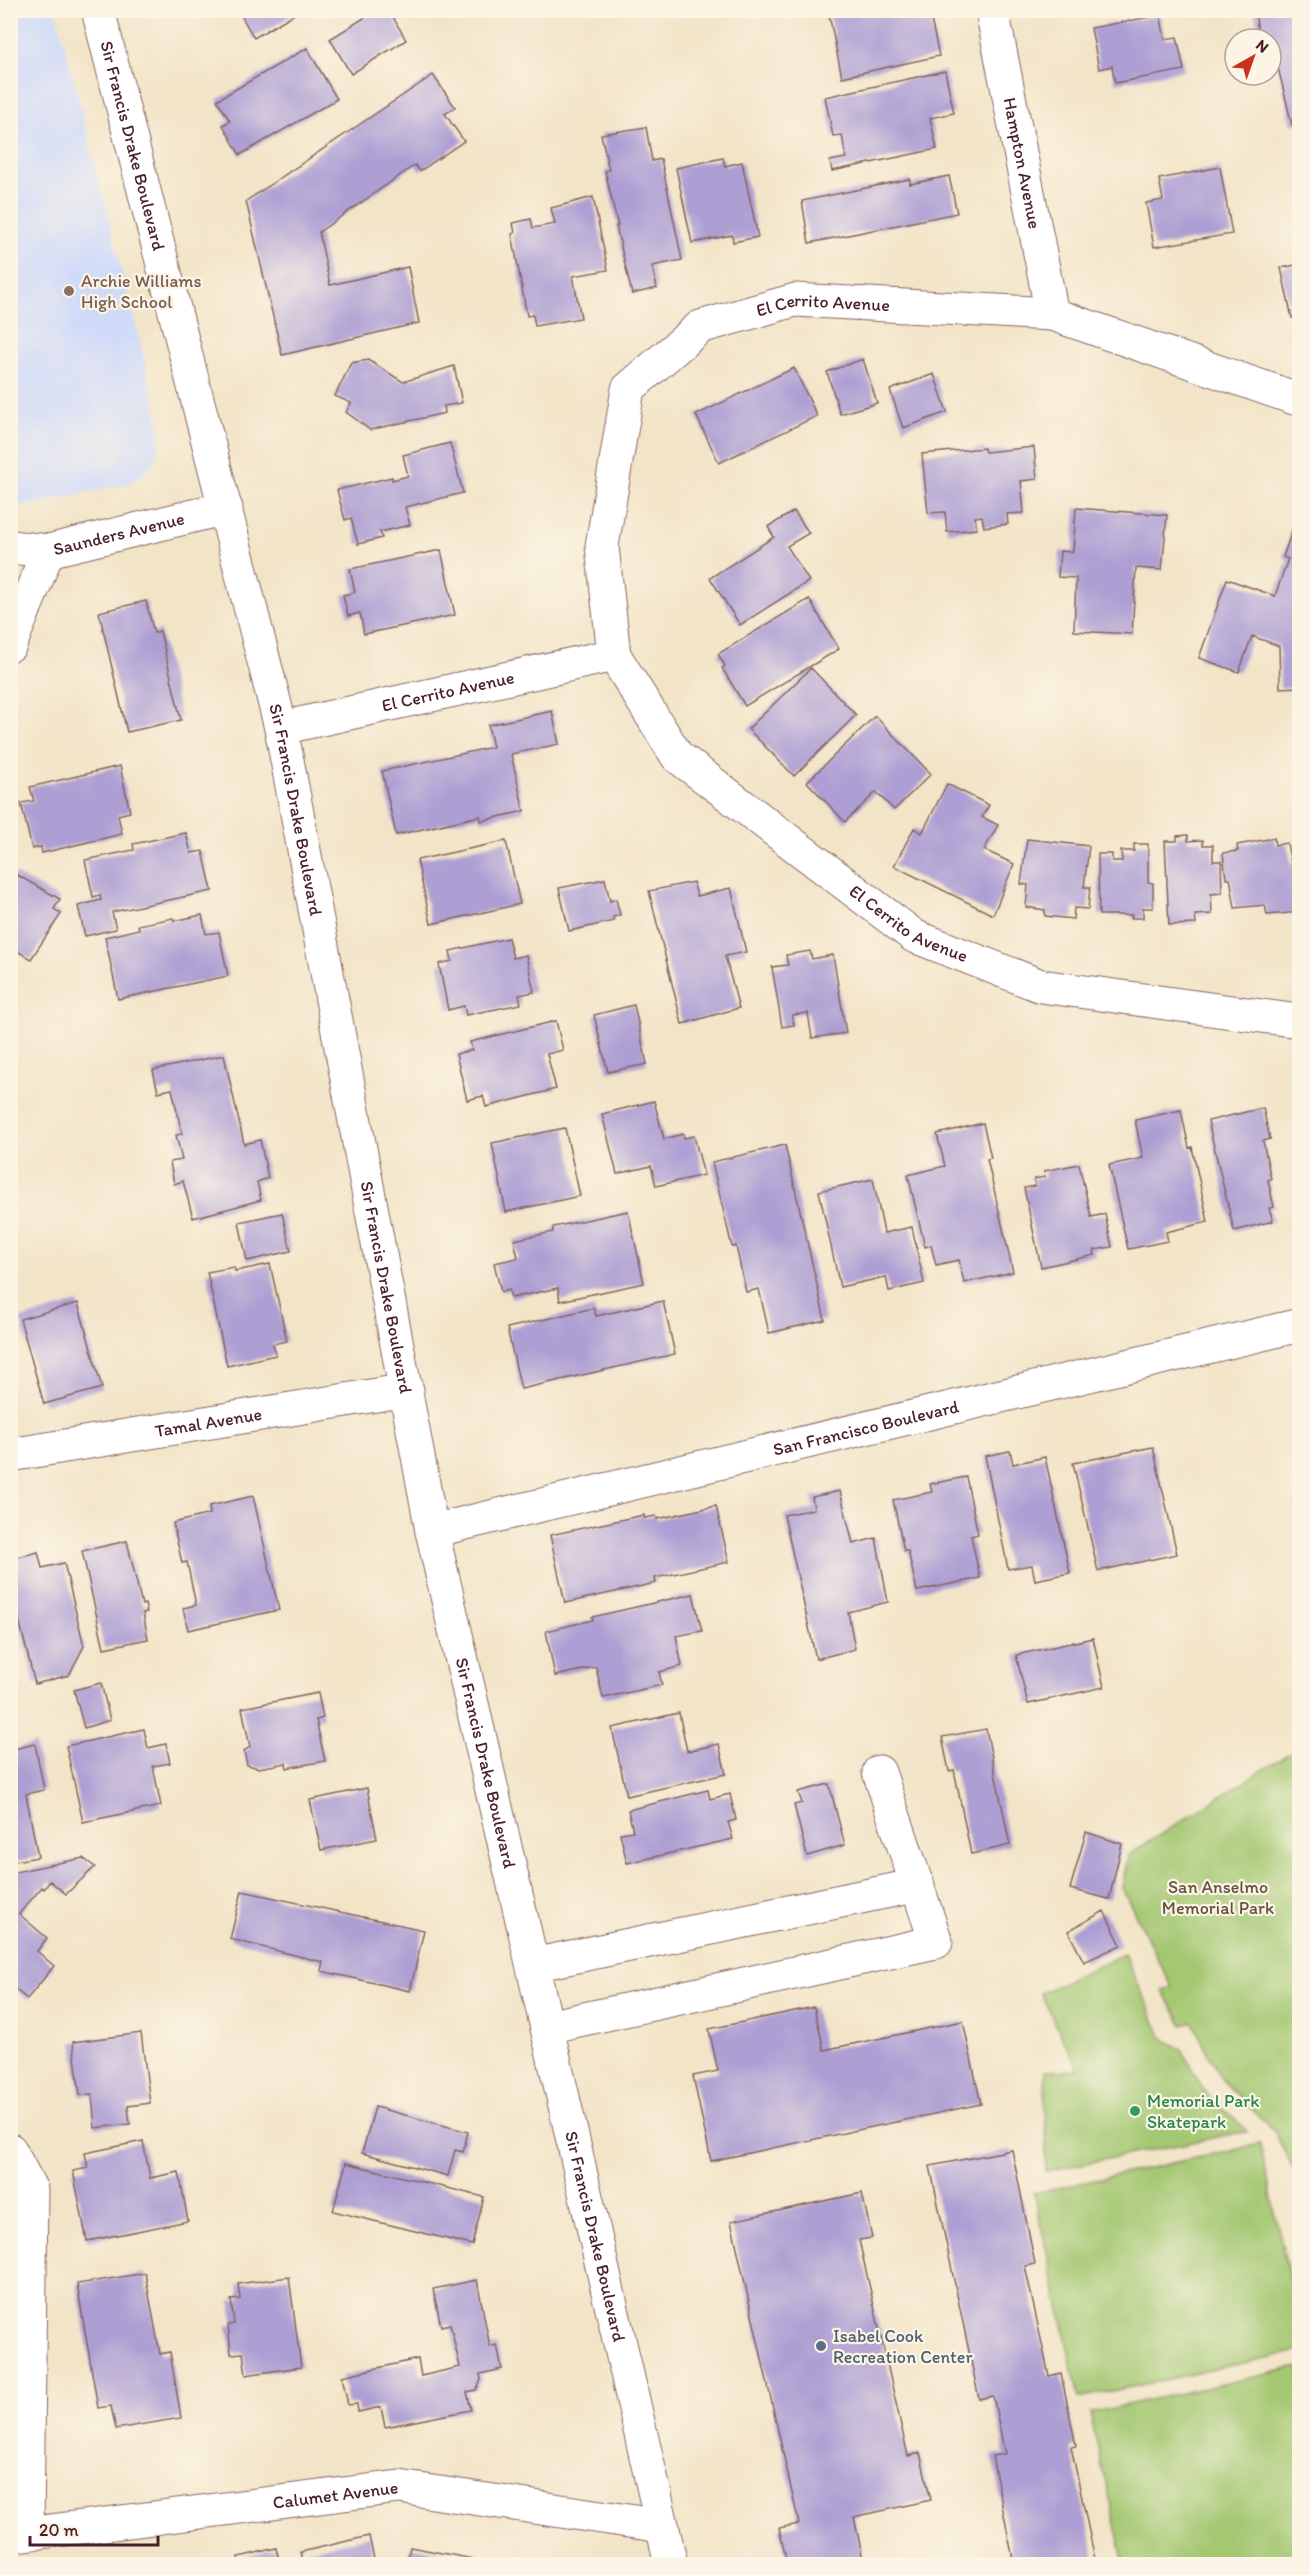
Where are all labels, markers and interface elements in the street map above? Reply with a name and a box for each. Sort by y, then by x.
north arrow [1223,27,1283,87]
text: N [1252,35,1273,57]
street label: Sir Francis Drake Boulevard [95,39,170,253]
street label: Hampton Avenue [999,95,1046,231]
place label: Archie Williams High School [81,270,201,313]
marker: Archie Williams High School [62,284,76,298]
street label: El Cerrito Avenue [754,289,890,322]
street label: Saunders Avenue [51,507,187,560]
street label: El Cerrito Avenue [380,666,516,717]
street label: Sir Francis Drake Boulevard [264,701,327,918]
street label: El Cerrito Avenue [845,880,971,967]
street label: Sir Francis Drake Boulevard [355,1179,417,1395]
street label: San Francisco Boulevard [771,1395,961,1461]
street label: Tamal Avenue [153,1403,264,1442]
street label: Sir Francis Drake Boulevard [451,1655,521,1871]
park label: San Anselmo Memorial Park [1162,1876,1274,1919]
place label: Memorial Park Skatepark [1147,2090,1259,2133]
marker: Memorial Park Skatepark [1128,2104,1142,2118]
street label: Sir Francis Drake Boulevard [560,2129,630,2344]
place label: Isabel Cook Recreation Center [833,2325,973,2368]
marker: Isabel Cook Recreation Center [814,2339,828,2353]
street label: Calumet Avenue [271,2476,399,2514]
scale bar [30,2509,158,2547]
text: 20 m [39,2519,79,2541]

